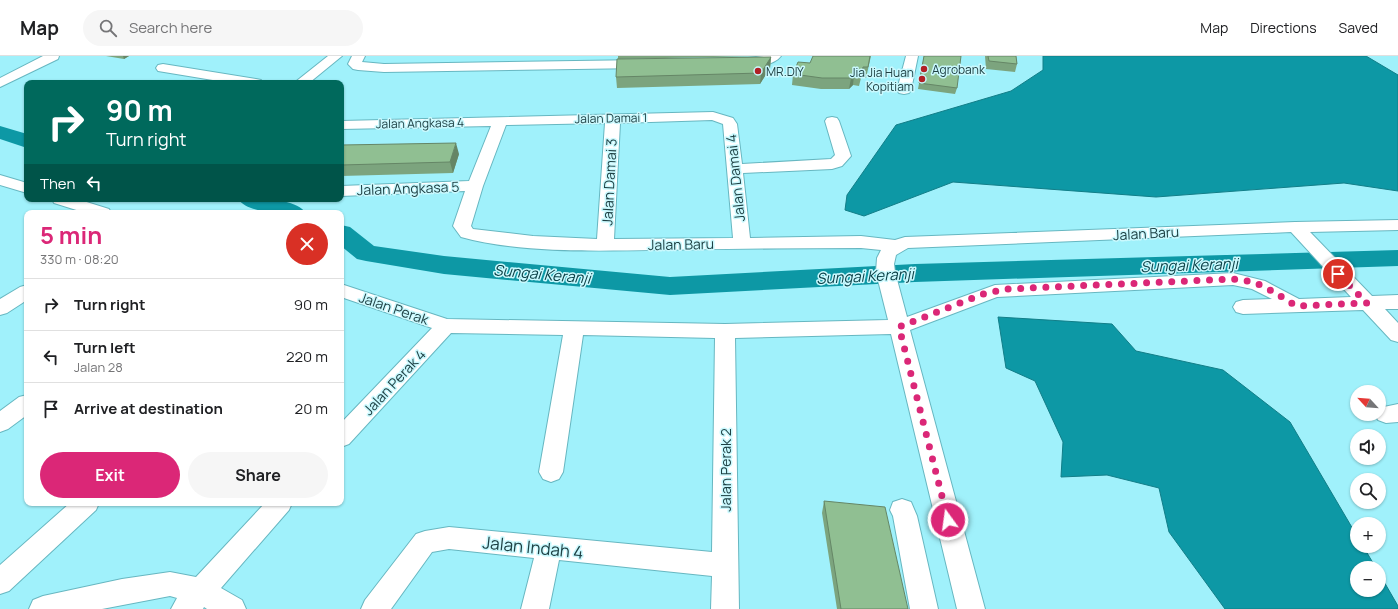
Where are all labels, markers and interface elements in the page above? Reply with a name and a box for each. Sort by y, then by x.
search box [83,10,363,46]
text: Map [20,15,59,41]
icon: search [97,17,119,39]
text: Search here [129,17,212,38]
text: Map [1200,18,1228,37]
text: Directions [1250,18,1317,37]
text: Saved [1339,18,1378,37]
place label: Agrobank [932,61,986,78]
place label: MR.DIY [766,63,804,80]
place label: Jia Jia Huan Kopitiam [850,64,914,95]
marker: Agrobank [919,64,929,74]
marker: MR.DIY [753,66,763,76]
marker: Jia Jia Huan Kopitiam [917,74,927,84]
text: 90 m [106,91,173,129]
icon: right [40,96,92,148]
street label: Jalan Damai 1 [575,109,647,127]
street label: Jalan Angkasa 4 [376,114,464,132]
text: Turn right [106,127,187,151]
street label: Jalan Damai 4 [721,133,749,223]
street label: Jalan Damai 3 [597,138,621,226]
icon: left [83,172,105,194]
text: Then [40,173,75,194]
street label: Jalan Angkasa 5 [356,177,460,199]
text: 5 min [40,218,102,251]
street label: Jalan Baru [1112,222,1180,244]
button: close [286,223,328,265]
street label: Jalan Baru [648,234,714,254]
text: 330 m · 08:20 [40,250,119,268]
water label: Sungai Keranji [1140,253,1241,277]
pin [1321,257,1355,291]
water label: Sungai Keranji [493,259,594,289]
water label: Sungai Keranji [816,263,917,289]
icon: arrive [1327,263,1349,285]
street label: Jalan Perak [357,287,432,329]
icon: right [40,294,62,316]
text: Turn right [74,294,145,315]
text: 90 m [294,294,328,315]
text: Turn left [74,337,136,358]
street label: Jalan Perak 4 [359,345,429,419]
icon: left [40,346,62,368]
text: 220 m [286,346,328,367]
text: Jalan 28 [74,358,123,376]
north arrow [1350,385,1386,421]
map controls [1350,385,1386,597]
icon: arrive [40,398,62,420]
text: Arrive at destination [74,398,223,419]
text: 20 m [295,398,328,419]
street label: Jalan Perak 2 [716,428,735,512]
button: sound [1350,429,1386,465]
button: Exit [40,452,180,498]
button: Share [188,452,328,498]
button: search [1350,473,1386,509]
position arrow [927,499,969,541]
button: + [1350,517,1386,553]
street label: Jalan Indah 4 [481,530,585,564]
button: − [1350,561,1386,597]

